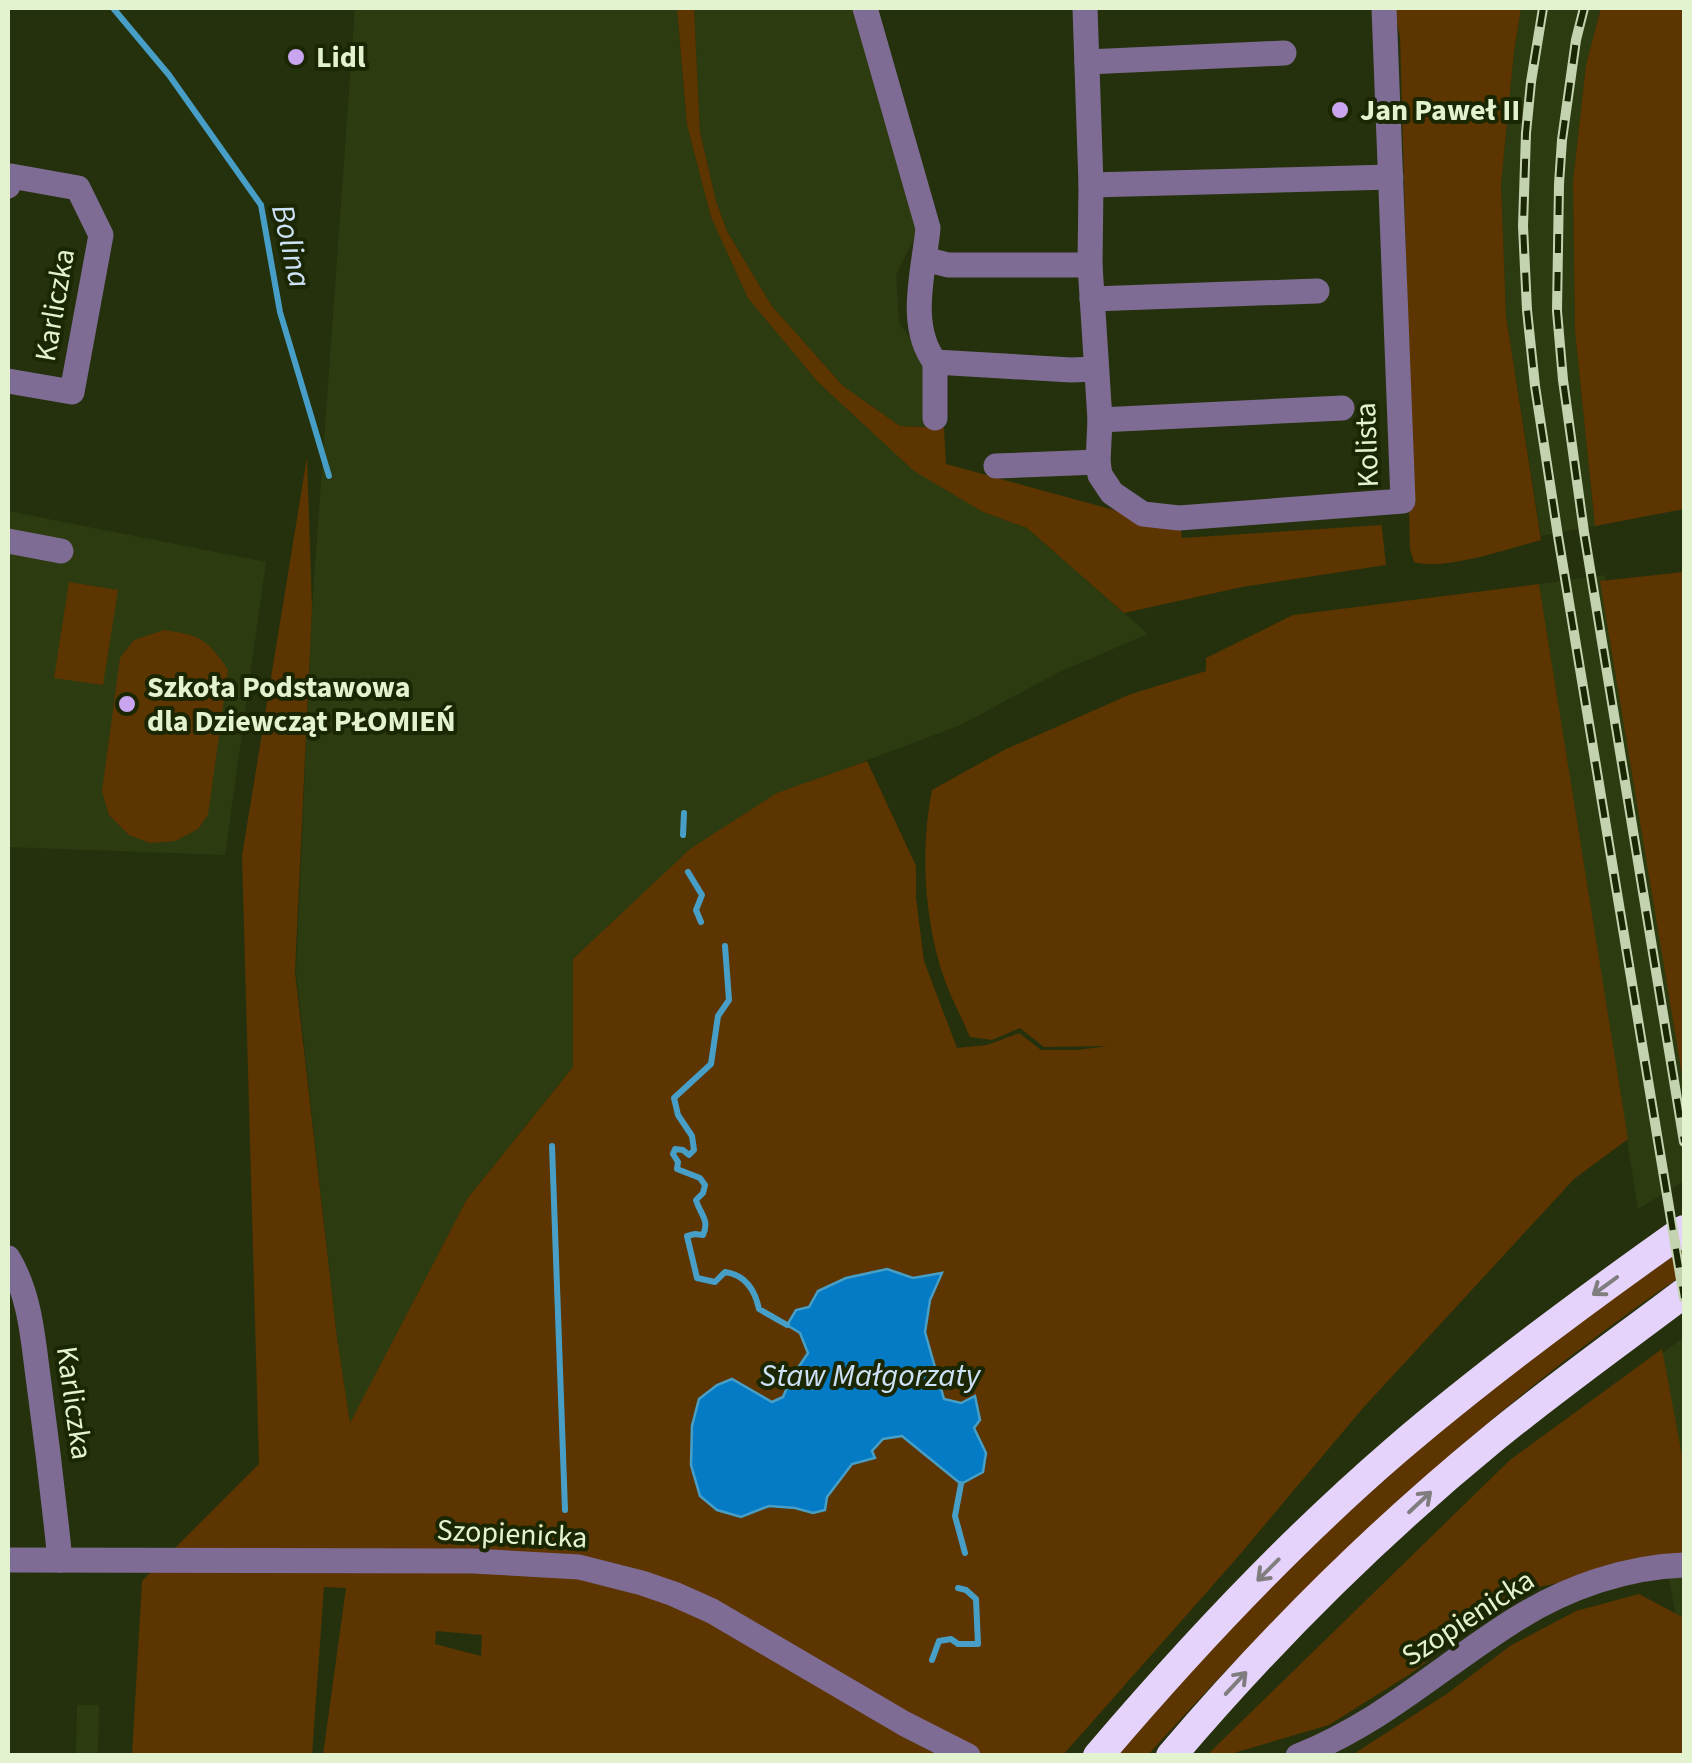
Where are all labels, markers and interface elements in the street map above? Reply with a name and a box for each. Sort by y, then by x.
place label: Lidl [316,36,366,79]
marker: Lidl [285,46,307,68]
place label: Jan Paweł II [1360,89,1520,132]
marker: Jan Paweł II [1329,99,1351,121]
water label: Bolina [259,200,323,292]
street label: Karliczka [24,245,86,365]
street label: Kolista [1344,402,1390,488]
place label: Szkoła Podstawowa dla Dziewcząt PŁOMIEŃ [147,666,456,743]
marker: Szkoła Podstawowa dla Dziewcząt PŁOMIEŃ [116,693,138,715]
one-way arrow [1592,1276,1619,1297]
street label: Karliczka [45,1344,103,1462]
water label: Staw Małgorzaty [760,1353,982,1399]
one-way arrow [1406,1491,1432,1515]
street label: Szopienicka [436,1509,588,1559]
one-way arrow [1257,1557,1281,1581]
street label: Szopienicka [1393,1559,1543,1677]
one-way arrow [1224,1671,1247,1696]

